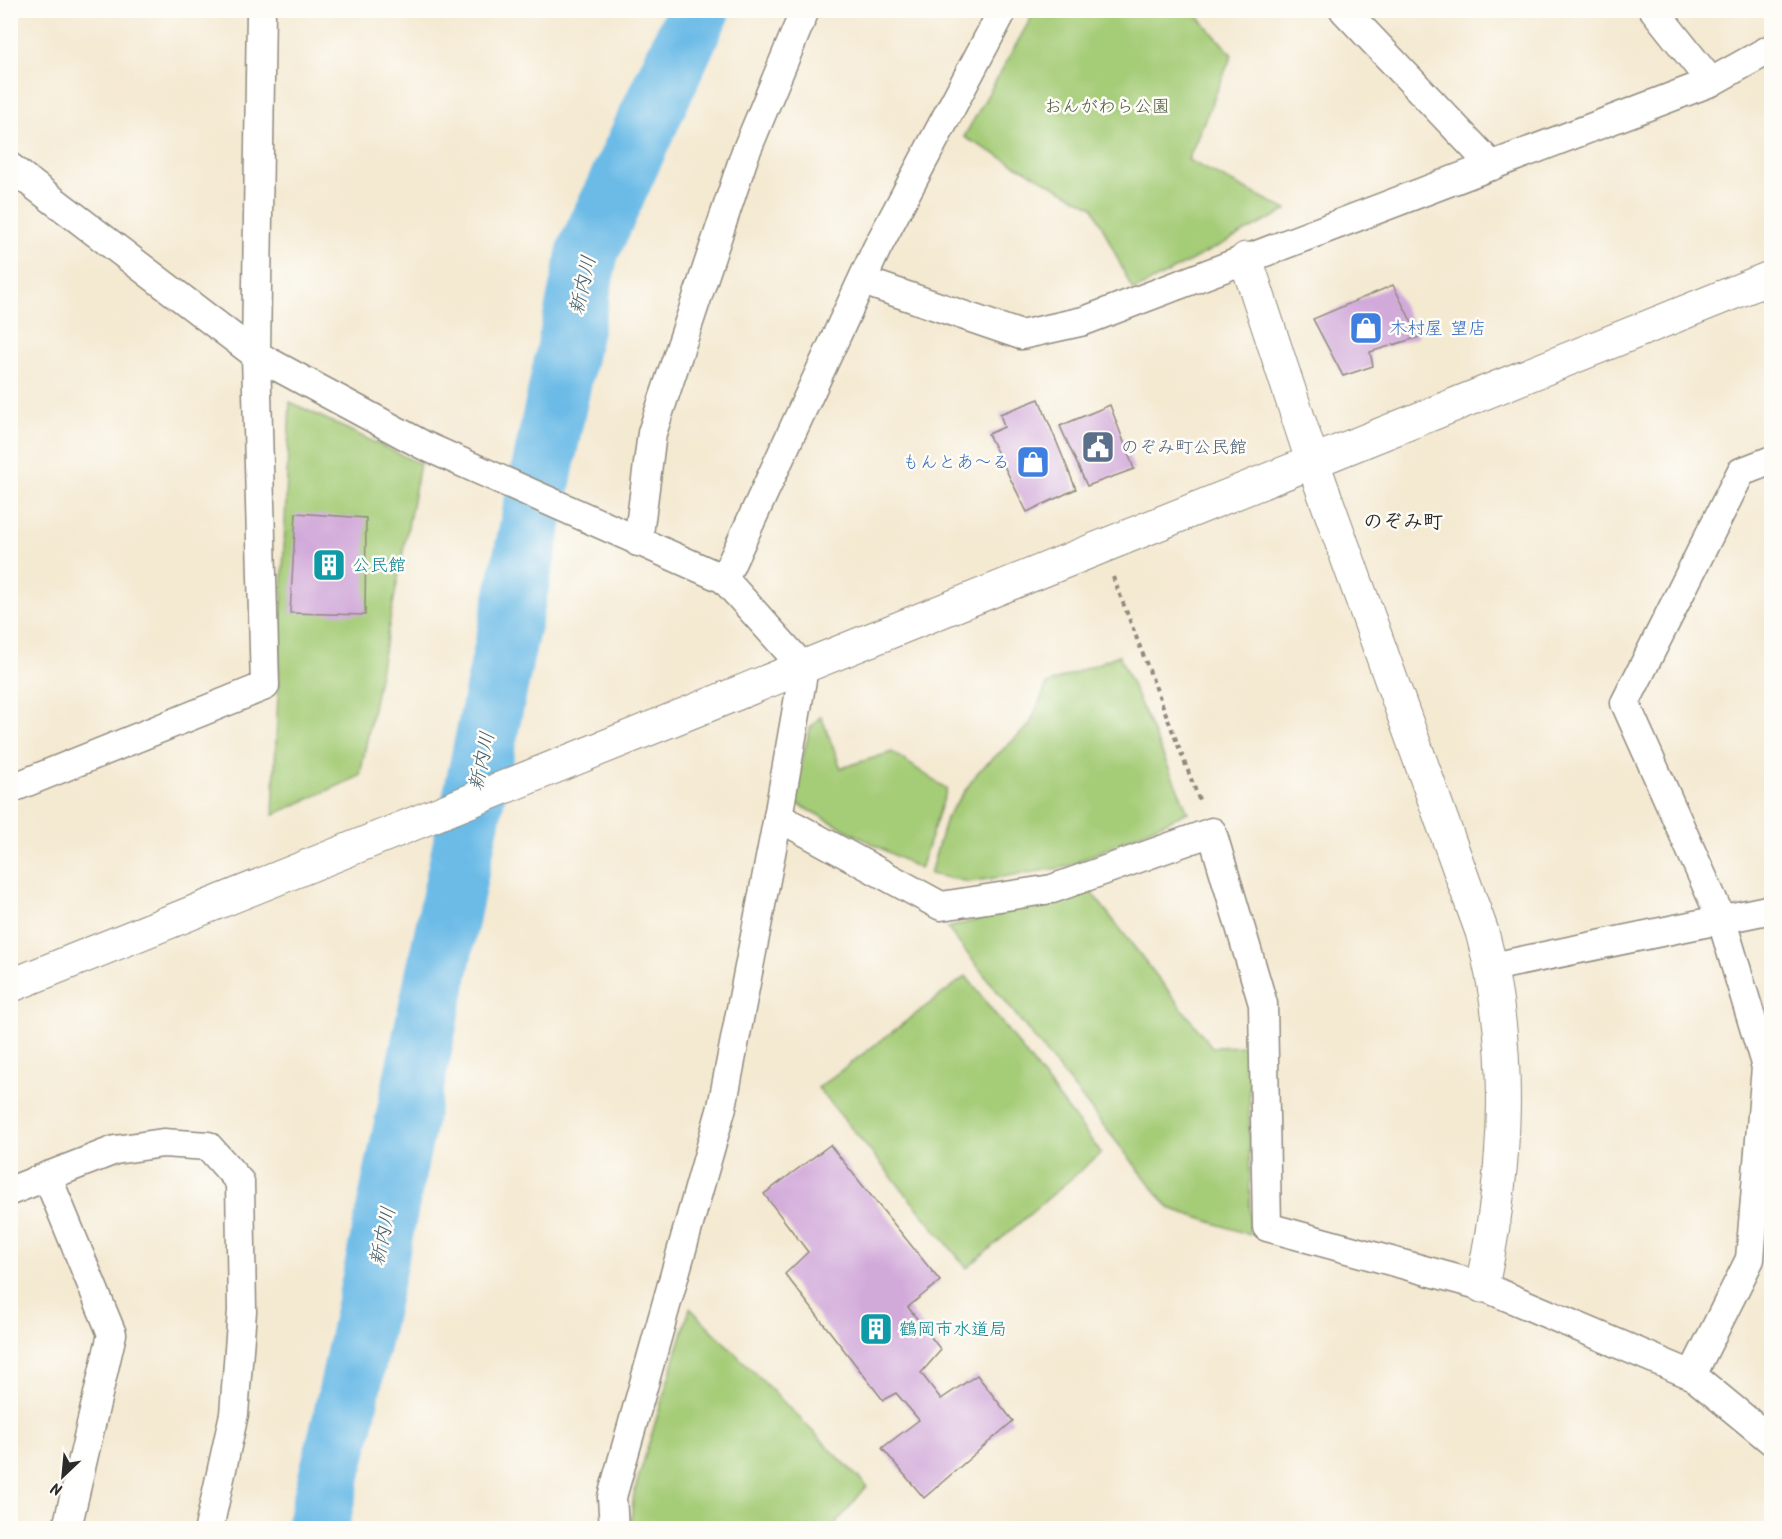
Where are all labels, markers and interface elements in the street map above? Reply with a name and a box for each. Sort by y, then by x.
park label: おんがわら公園 [1044,93,1170,122]
water label: 新内川 [562,253,606,318]
shop icon: 木村屋 望店 [1348,310,1384,346]
place label: 木村屋 望店 [1389,315,1486,344]
public building icon: のぞみ町公民館 [1080,429,1116,465]
place label: のぞみ町公民館 [1121,434,1247,463]
shop icon: もんとあ～る [1015,444,1051,480]
place label: もんとあ～る [902,449,1010,478]
district label: のぞみ町 [1363,507,1443,539]
building icon: 公民館 [311,547,347,583]
place label: 公民館 [352,552,406,581]
water label: 新内川 [461,729,505,794]
water label: 新内川 [362,1204,406,1269]
building icon: 鶴岡市水道局 [858,1311,894,1347]
place label: 鶴岡市水道局 [899,1316,1007,1345]
north arrow [33,1446,93,1506]
text: N [47,1475,67,1502]

